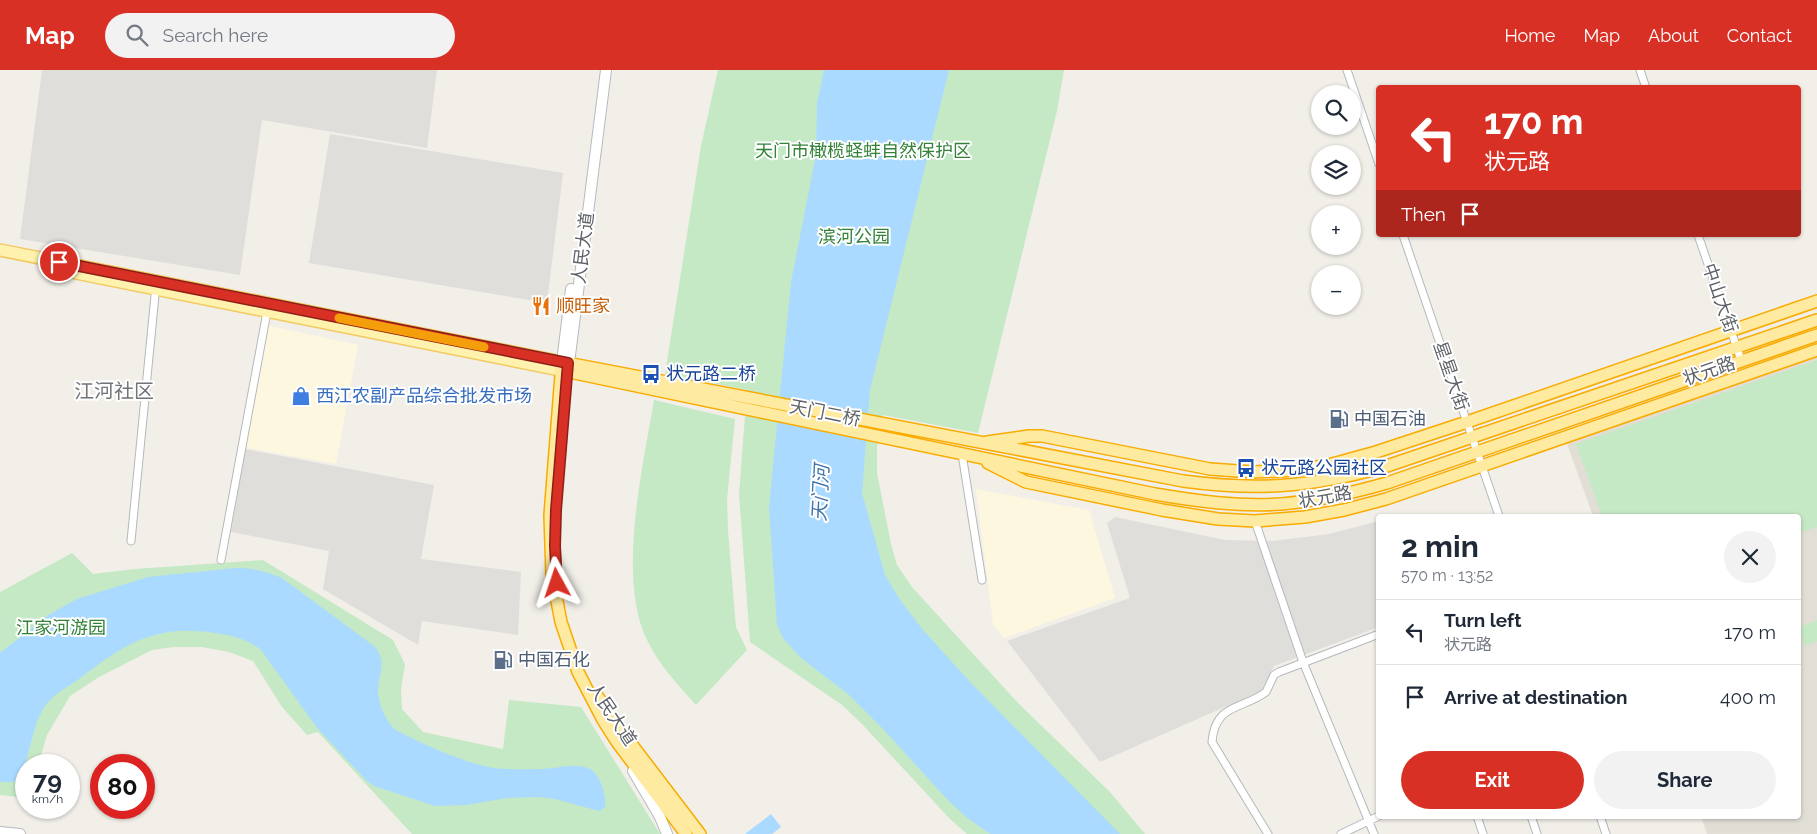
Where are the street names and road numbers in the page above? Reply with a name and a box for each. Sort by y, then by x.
street label: 人民大道 [568,211,597,285]
street label: 中山大街 [1699,260,1742,335]
street label: 星星大街 [1430,338,1473,413]
street label: 状元路 [1680,352,1738,389]
street label: 天门二桥 [788,395,862,430]
street label: 状元路 [1297,481,1353,512]
street label: 人民大道 [584,678,641,749]

